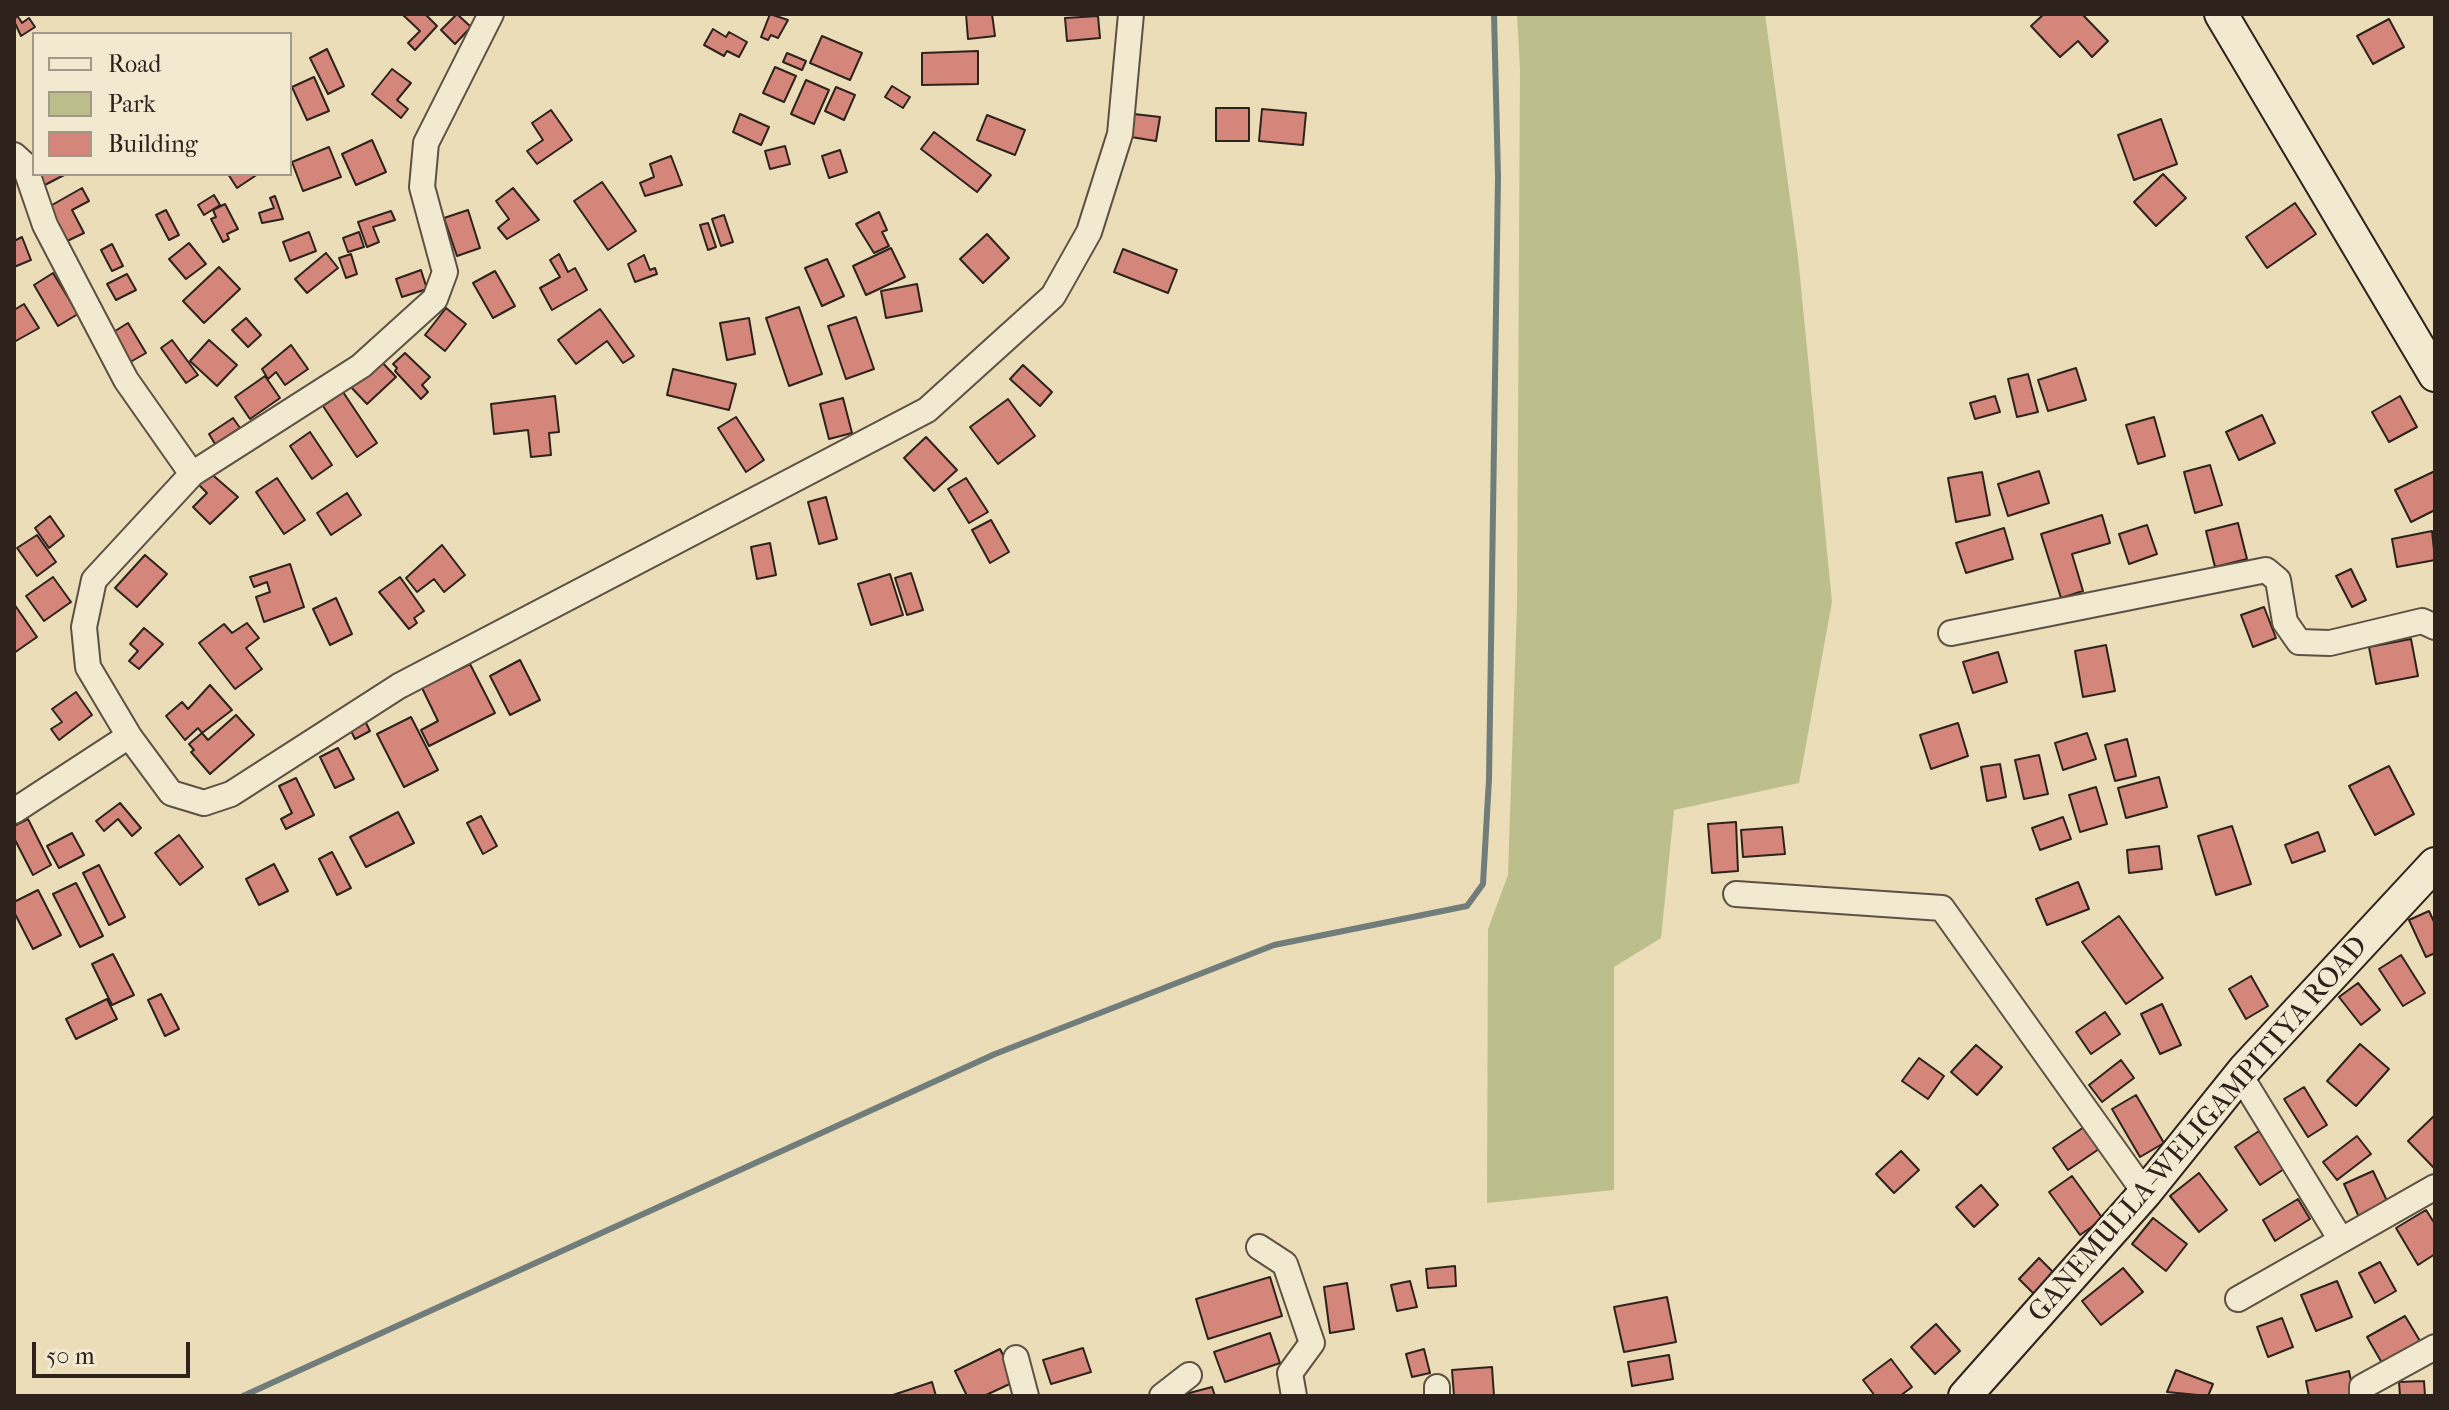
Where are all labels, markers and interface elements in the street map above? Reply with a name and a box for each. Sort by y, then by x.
legend [32,32,292,176]
text: Road [108,50,161,78]
text: Park [108,90,156,118]
text: Building [108,130,198,158]
street label: GANEMULLA-WELIGAMPITIYA ROAD [2022,930,2376,1330]
scale bar [36,1326,194,1376]
text: 50 m [46,1342,95,1370]

